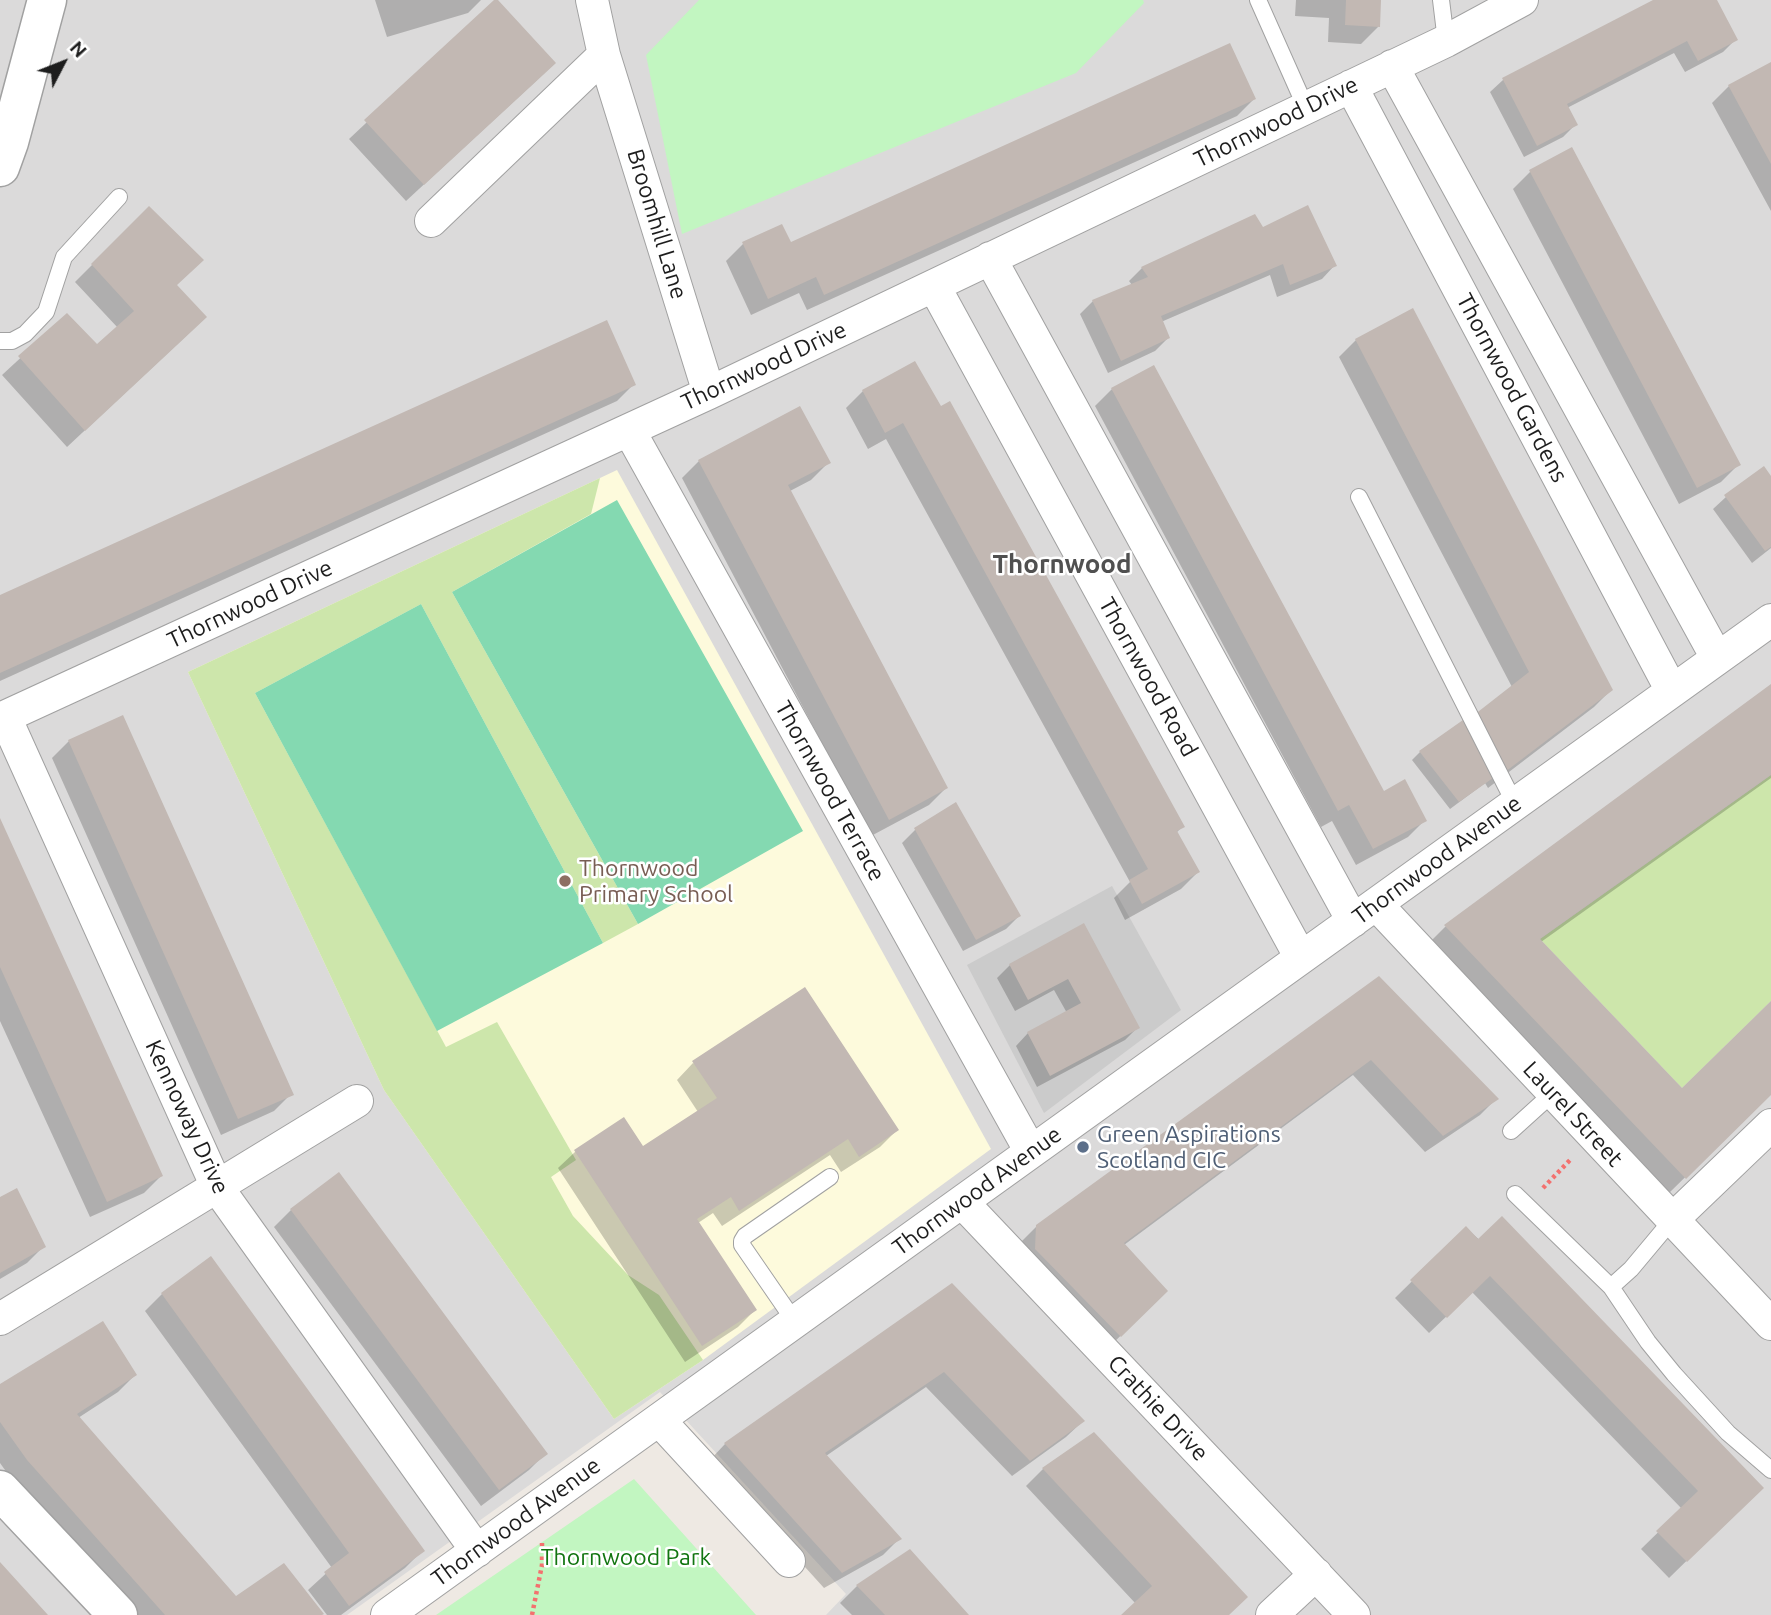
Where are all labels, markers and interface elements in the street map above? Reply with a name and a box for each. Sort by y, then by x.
north arrow [28,28,98,98]
text: N [66,36,92,62]
street label: Thornwood Drive [1189,70,1363,174]
street label: Broomhill Lane [621,146,693,302]
street label: Thornwood Gardens [1451,289,1573,487]
street label: Thornwood Drive [677,316,851,416]
district label: Thornwood [992,548,1132,580]
street label: Thornwood Drive [163,554,337,654]
street label: Thornwood Road [1093,593,1203,761]
street label: Thornwood Terrace [769,696,891,886]
street label: Thornwood Avenue [1347,789,1527,931]
place label: Thornwood Primary School [579,854,733,908]
marker: Thornwood Primary School [557,873,573,889]
street label: Kennoway Drive [139,1036,235,1198]
street label: Laurel Street [1517,1056,1629,1172]
street label: Thornwood Avenue [887,1120,1067,1262]
place label: Green Aspirations Scotland CIC [1097,1120,1281,1174]
marker: Green Aspirations Scotland CIC [1075,1139,1091,1155]
street label: Crathie Drive [1102,1349,1214,1467]
street label: Thornwood Avenue [426,1451,606,1593]
park label: Thornwood Park [541,1543,711,1571]

